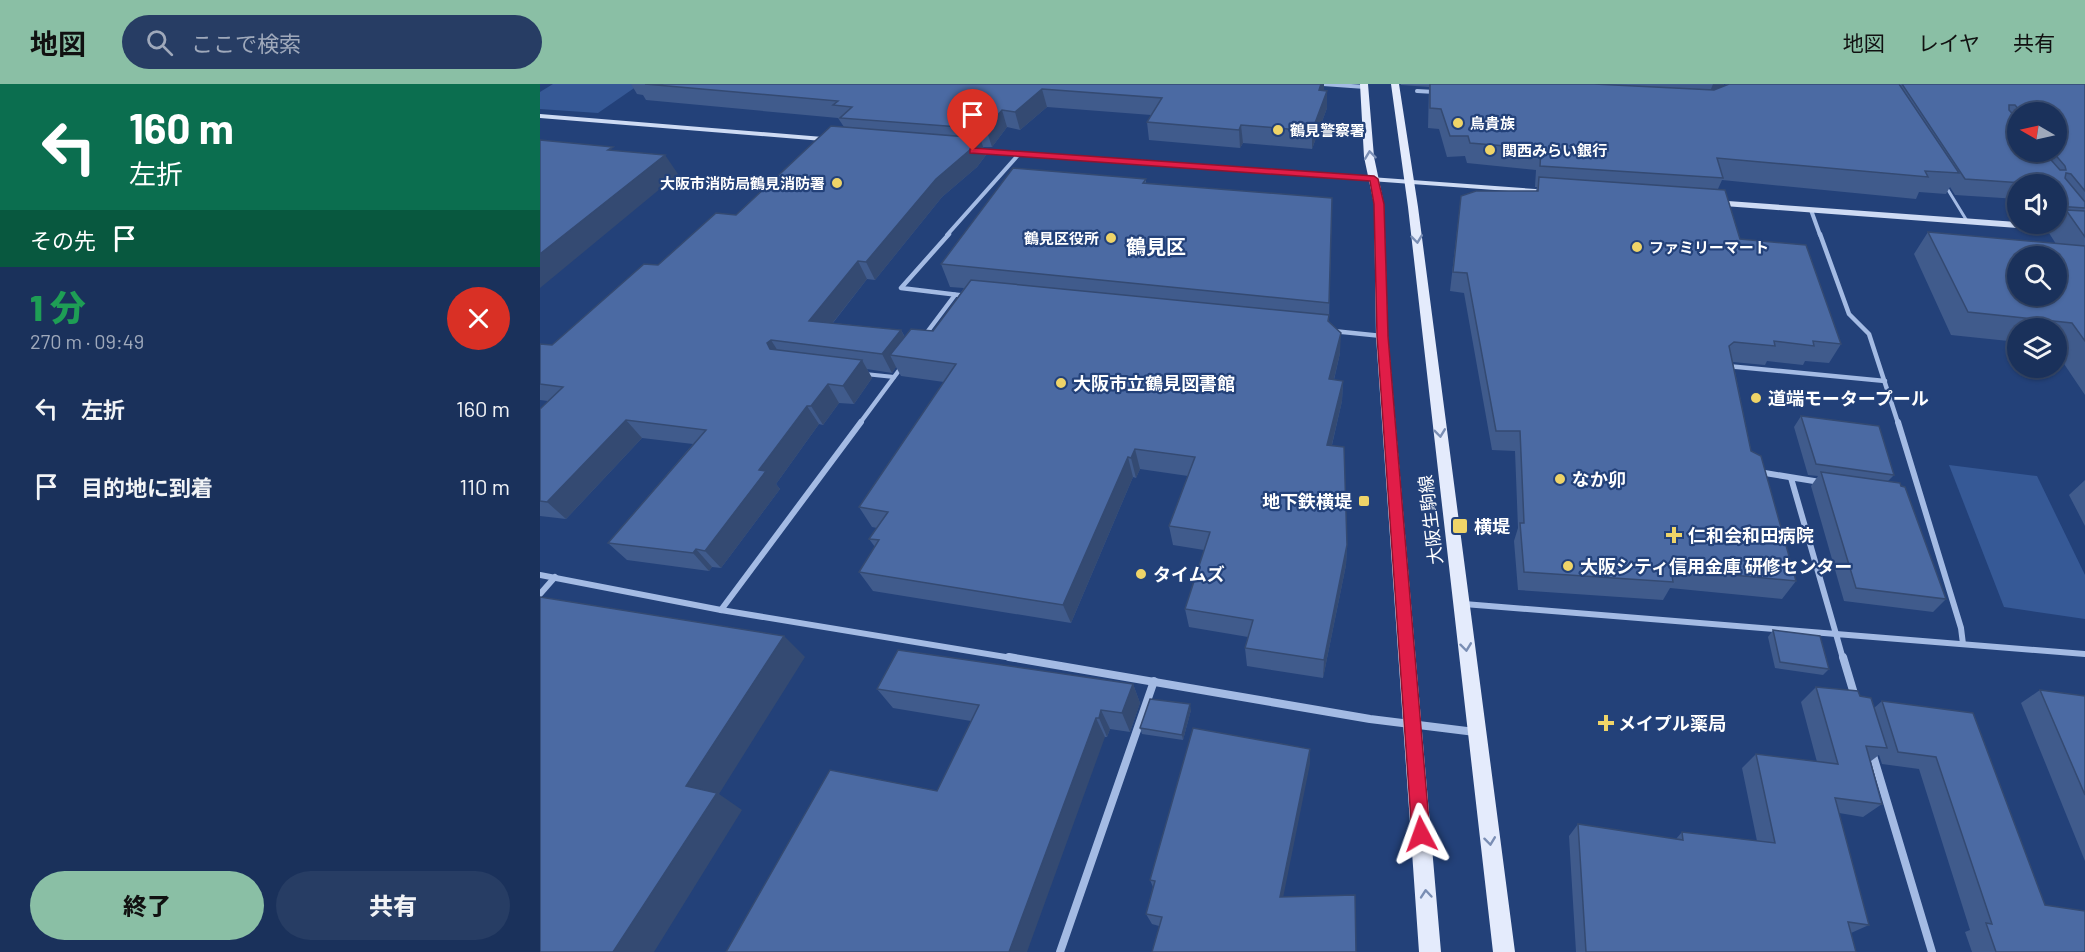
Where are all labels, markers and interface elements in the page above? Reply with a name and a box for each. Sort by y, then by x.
search box [122,15,542,69]
text: 地図 [30,26,86,60]
icon: search [143,26,176,59]
text: ここで検索 [191,30,301,56]
text: 地図 [1843,30,1885,55]
text: レイヤ [1918,30,1980,55]
text: 共有 [2013,30,2055,55]
pin [947,89,998,151]
icon: arrive [956,98,989,131]
text: 160 m [129,102,234,152]
north arrow [2007,102,2067,162]
map controls [2007,102,2067,378]
icon: left [30,108,108,186]
place label: 鳥貴族 [1470,114,1515,132]
marker: 鳥貴族 [1451,116,1465,130]
place label: 鶴見警察署 [1290,121,1365,139]
marker: 鶴見警察署 [1271,123,1285,137]
place label: 関西みらい銀行 [1502,141,1607,159]
marker: 関西みらい銀行 [1483,143,1497,157]
one-way arrow [1364,151,1376,160]
text: 左折 [129,157,183,189]
place label: 大阪市消防局鶴見消防署 [660,174,825,192]
button: sound [2007,174,2067,234]
marker: 大阪市消防局鶴見消防署 [830,176,844,190]
icon: arrive [108,222,141,255]
text: その先 [30,227,96,253]
place label: 鶴見区役所 [1024,229,1099,247]
marker: 鶴見区役所 [1104,231,1118,245]
district label: 鶴見区 [1126,234,1186,258]
one-way arrow [1410,235,1422,244]
place label: ファミリーマート [1649,238,1769,256]
marker: ファミリーマート [1630,240,1644,254]
button: search [2007,246,2067,306]
text: 1 分 [30,285,86,328]
button: close [447,287,510,350]
button: layers [2007,318,2067,378]
text: 270 m · 09:49 [30,329,144,353]
place label: 大阪市立鶴見図書館 [1073,372,1235,394]
marker: 大阪市立鶴見図書館 [1054,376,1068,390]
place label: 道端モータープール [1768,387,1929,409]
marker: 道端モータープール [1749,391,1763,405]
icon: left [30,392,63,425]
text: 160 m [456,395,510,421]
text: 左折 [81,396,125,422]
one-way arrow [1433,428,1445,437]
place label: なか卯 [1572,468,1626,490]
icon: arrive [30,470,63,503]
marker: なか卯 [1553,472,1567,486]
text: 110 m [460,473,510,499]
text: 目的地に到着 [81,474,213,500]
street label: 大阪生駒線 [1414,474,1446,566]
place label: 地下鉄横堤 [1262,490,1352,512]
marker: 地下鉄横堤 [1357,494,1371,508]
place label: 横堤 [1474,515,1510,537]
marker: 横堤 [1451,517,1469,535]
place label: 仁和会和田病院 [1688,524,1814,546]
marker: 仁和会和田病院 [1665,526,1683,544]
place label: 大阪シティ信用金庫 研修センター [1580,555,1853,577]
marker: 大阪シティ信用金庫 研修センター [1561,559,1575,573]
place label: タイムズ [1153,563,1225,585]
marker: タイムズ [1134,567,1148,581]
one-way arrow [1459,643,1471,652]
place label: メイプル薬局 [1618,712,1726,734]
marker: メイプル薬局 [1599,716,1613,730]
position arrow [1389,802,1453,866]
one-way arrow [1483,836,1496,845]
button: 終了 [30,871,264,940]
button: 共有 [276,871,510,940]
one-way arrow [1419,889,1432,898]

